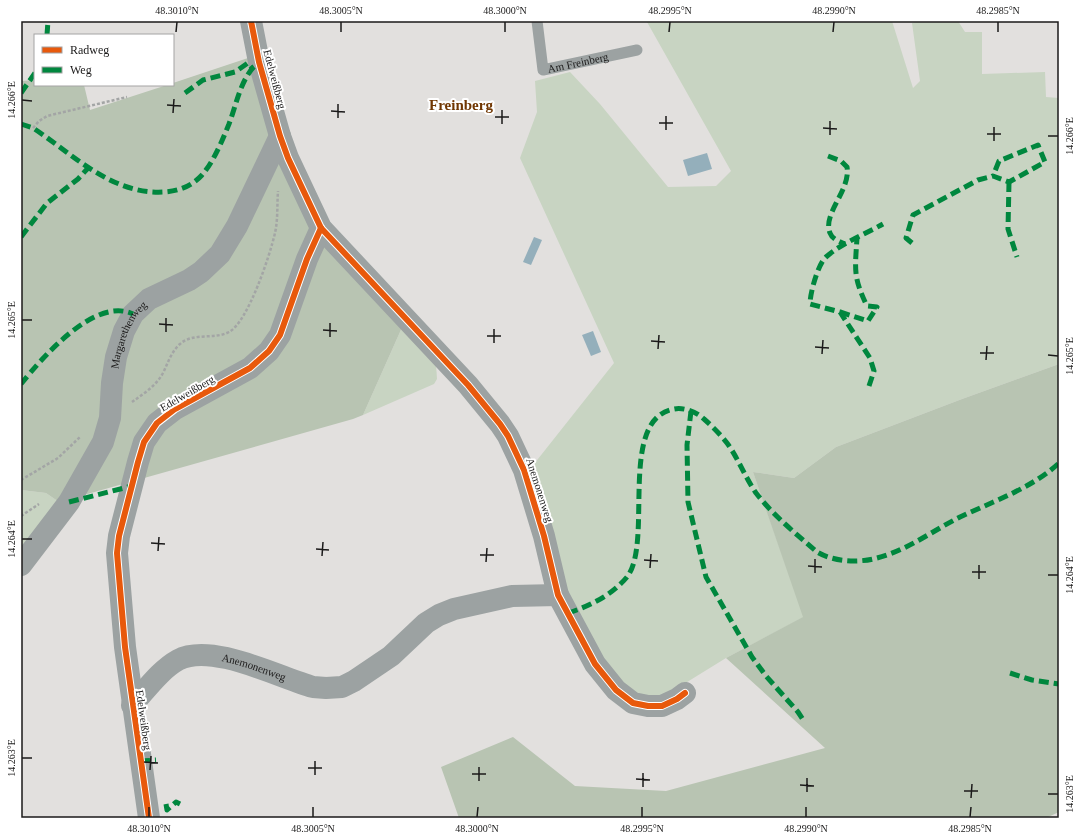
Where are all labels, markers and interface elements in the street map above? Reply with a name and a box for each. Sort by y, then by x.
text: 48.3010°N [155,5,199,16]
text: 48.3005°N [319,5,363,16]
text: 48.3000°N [483,5,527,16]
text: 48.2995°N [648,5,692,16]
text: 48.2990°N [812,5,856,16]
text: 48.2985°N [976,5,1020,16]
legend [34,34,174,86]
text: Radweg [70,43,109,57]
street label: Edelweißberg [261,48,289,110]
street label: Am Freinberg [546,50,610,75]
text: Weg [70,63,92,77]
text: 14.266°E [6,81,17,119]
district label: Freinberg [429,97,493,113]
text: 14.266°E [1064,117,1075,155]
street label: Margarethenweg [108,298,149,370]
text: 14.265°E [6,301,17,339]
text: 14.265°E [1064,337,1075,375]
street label: Edelweißberg [158,372,217,413]
street label: Anemonenweg [524,456,556,524]
text: 14.264°E [6,520,17,558]
text: 14.264°E [1064,556,1075,594]
street label: Anemonenweg [221,651,288,683]
street label: Edelweißberg [134,689,154,751]
text: 14.263°E [6,739,17,777]
text: 14.263°E [1064,775,1075,813]
text: 48.3010°N [127,823,171,834]
text: 48.3005°N [291,823,335,834]
text: 48.3000°N [455,823,499,834]
text: 48.2995°N [620,823,664,834]
text: 48.2990°N [784,823,828,834]
text: 48.2985°N [948,823,992,834]

